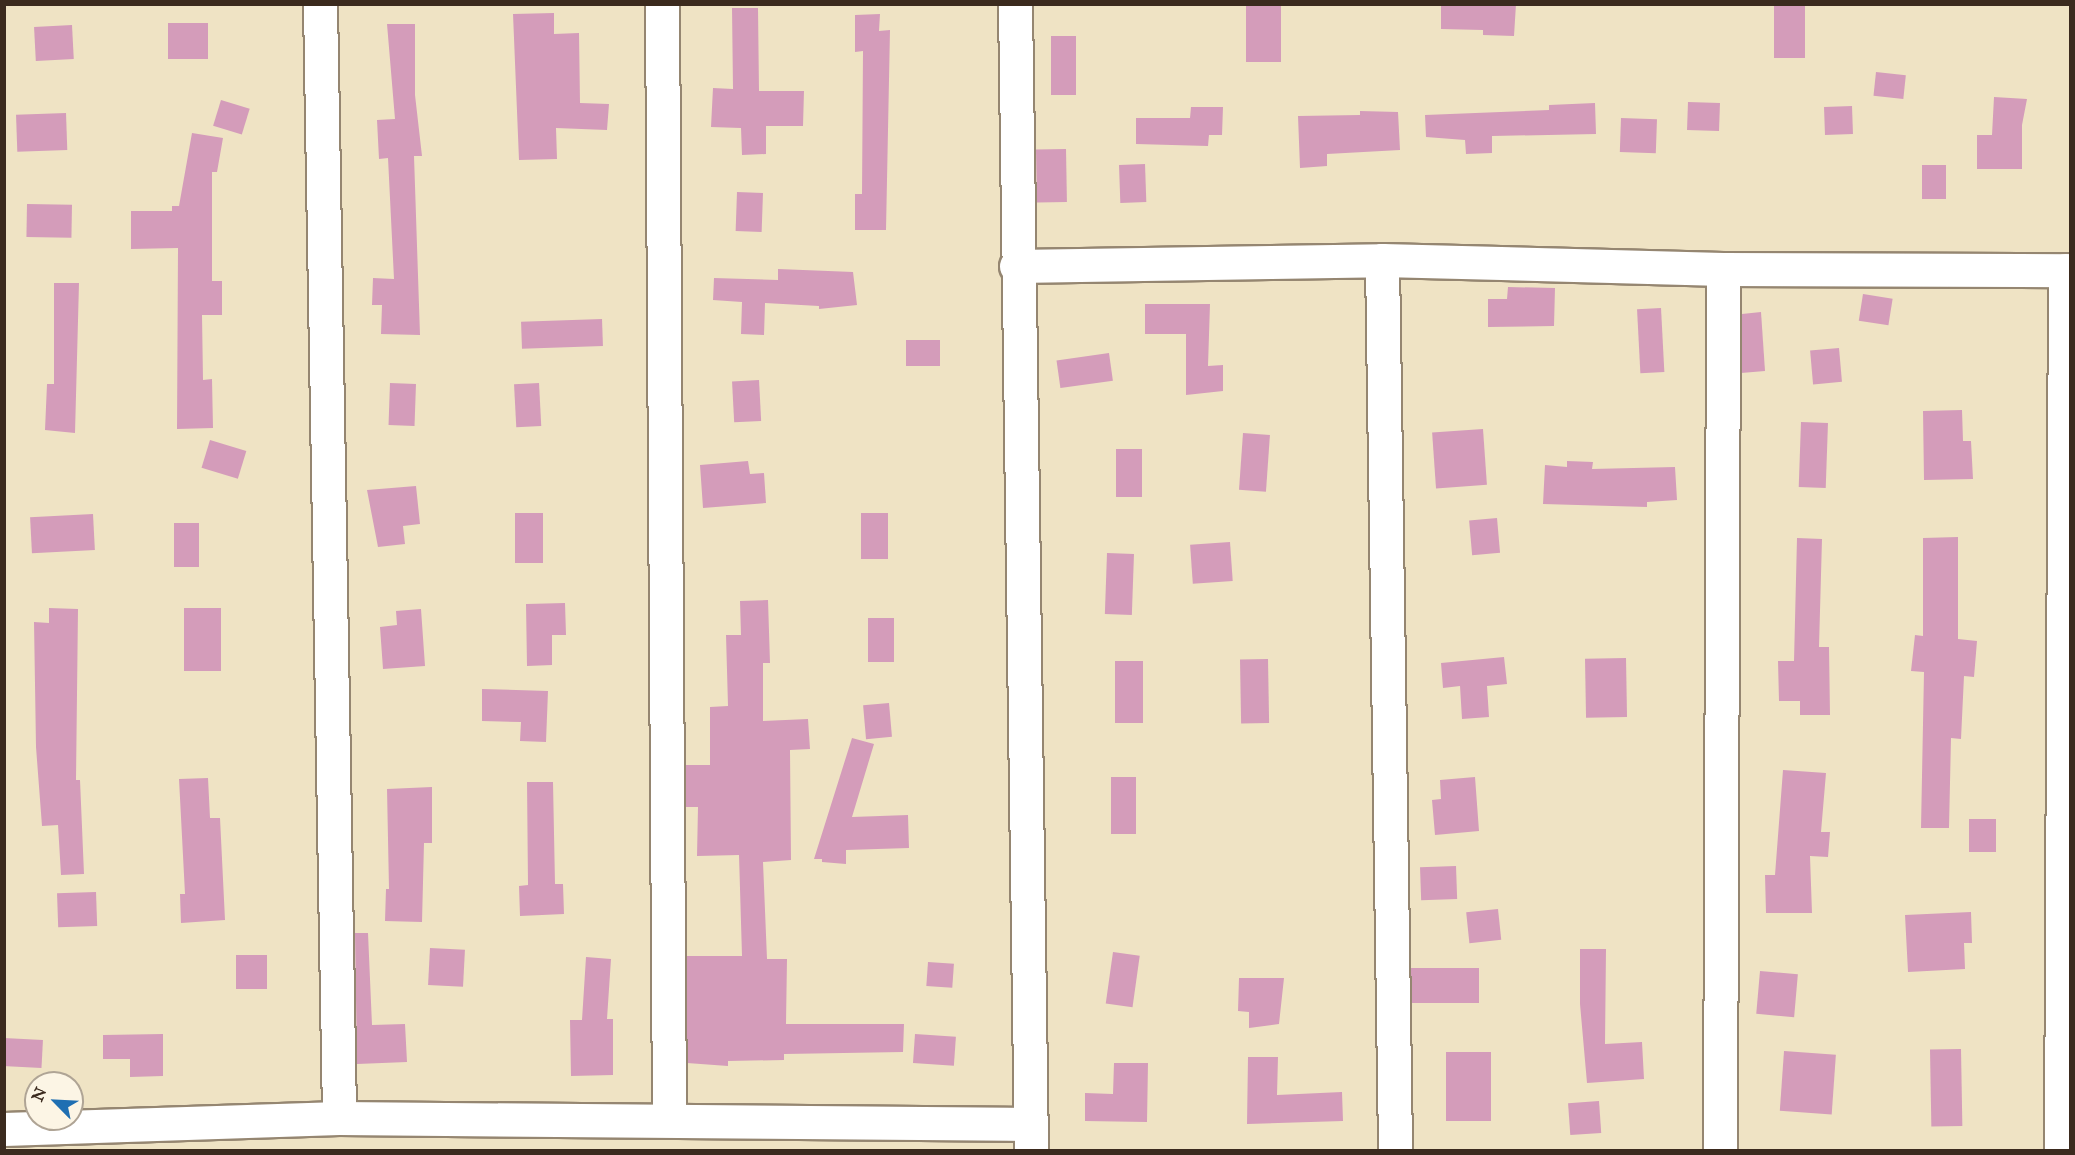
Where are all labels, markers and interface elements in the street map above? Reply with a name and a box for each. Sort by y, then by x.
north arrow [24,1071,84,1131]
text: N [27,1084,50,1104]

